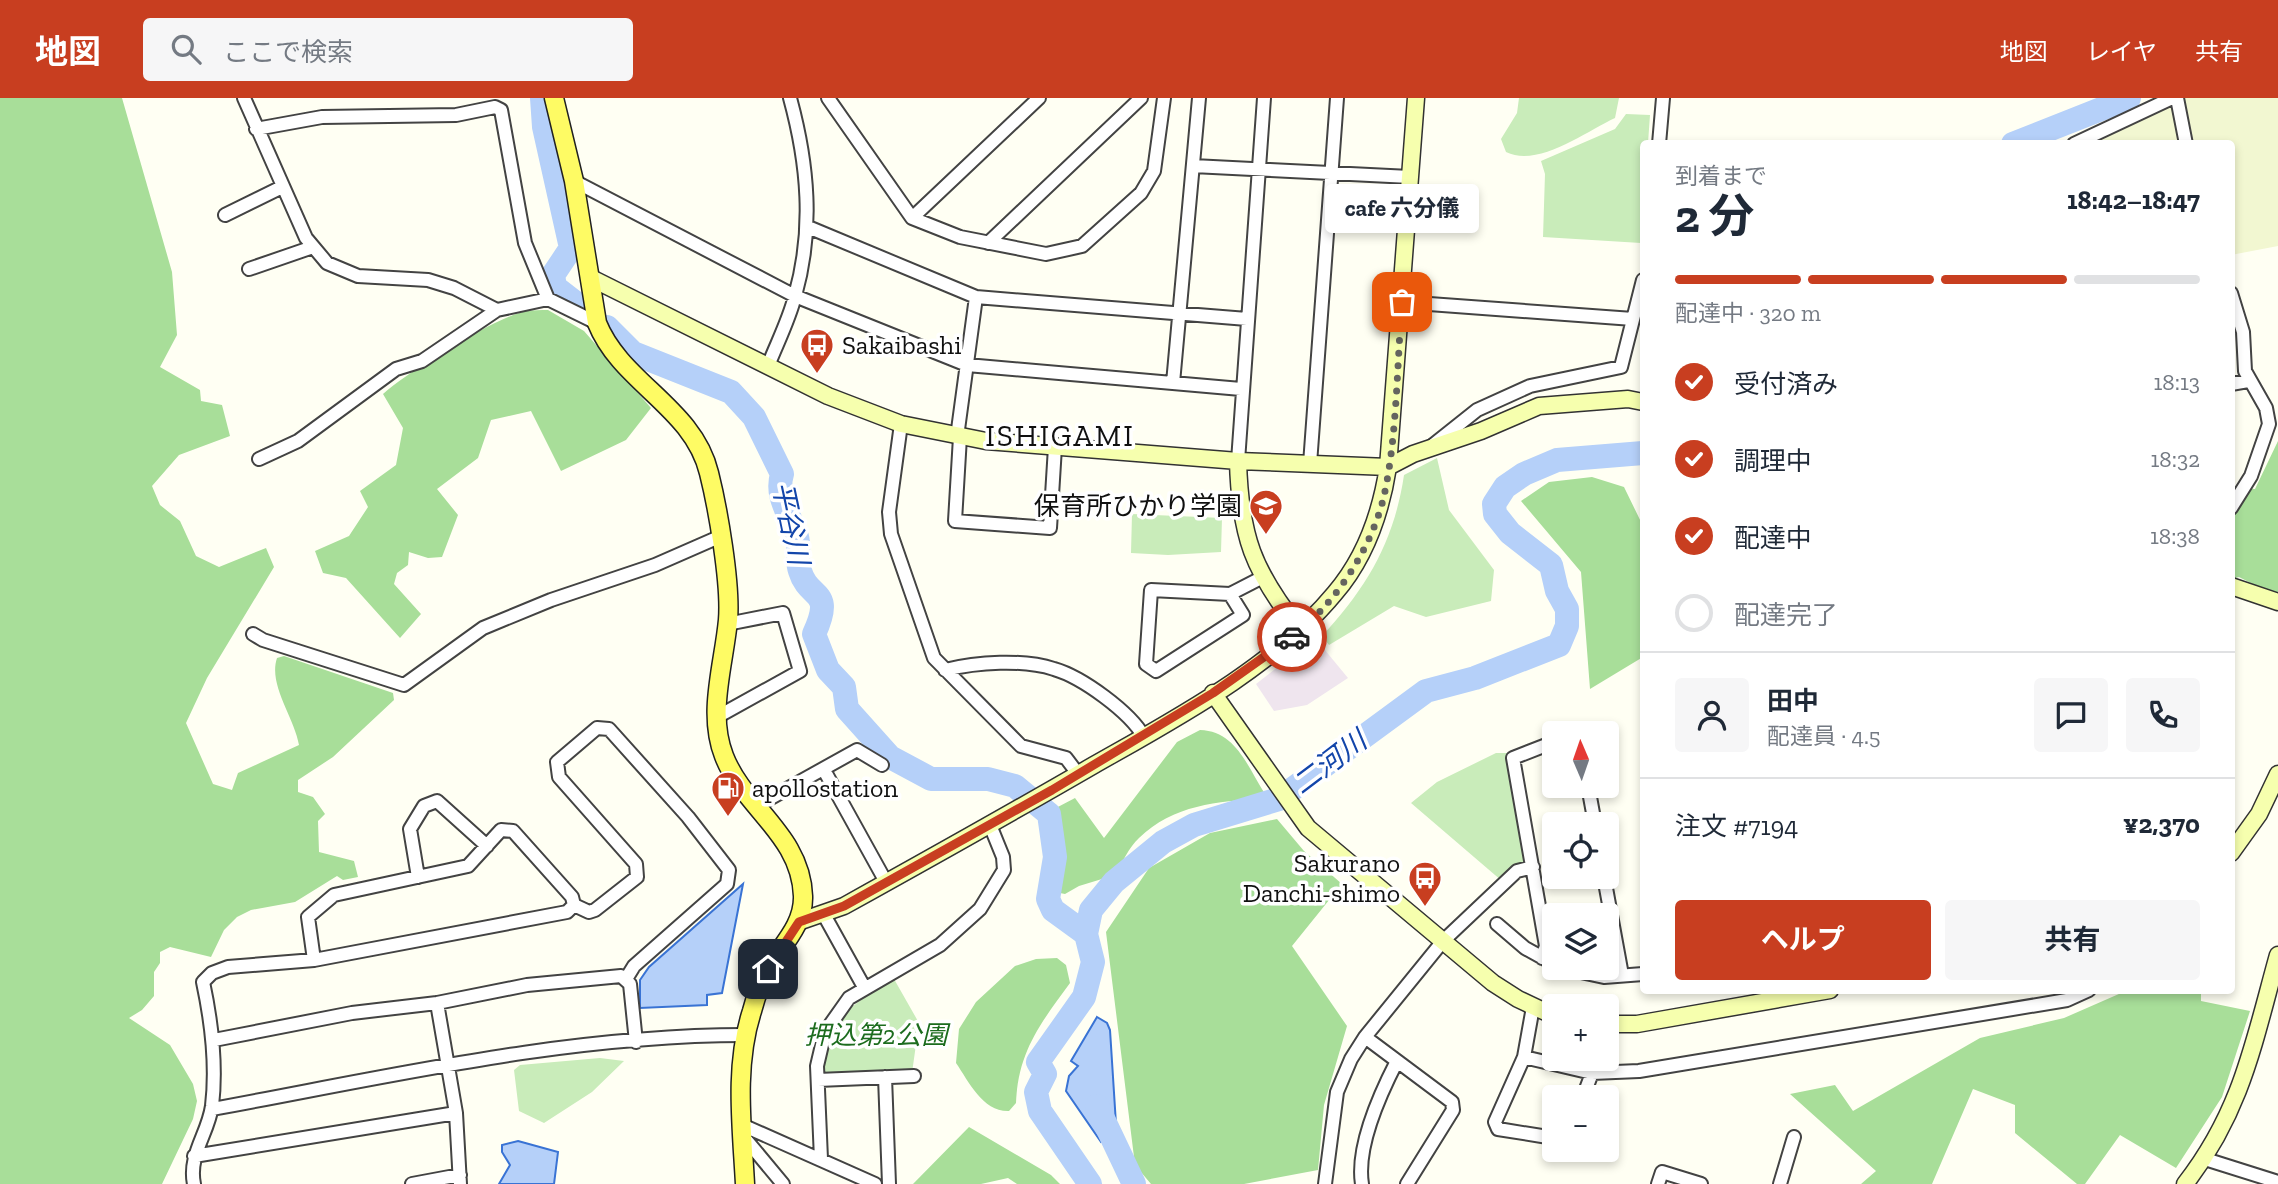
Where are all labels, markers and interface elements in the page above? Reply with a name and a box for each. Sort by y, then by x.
search box [143,18,633,81]
icon: search [167,30,205,68]
text: 地図 [35,32,101,71]
text: ここで検索 [223,36,353,68]
text: 地図 [2000,37,2048,66]
text: レイヤ [2086,37,2157,66]
text: 共有 [2195,37,2243,66]
text: 到着まで [1675,162,1767,190]
callout: cafe 六分儀 [1325,183,1479,232]
text: 18:42–18:47 [2067,184,2200,216]
text: 2 分 [1675,189,1754,244]
text: cafe 六分儀 [1345,194,1459,222]
pin [1372,272,1432,332]
icon: bag [1383,283,1421,321]
text: 配達中 · 320 m [1675,299,1821,327]
bus stop icon: Sakaibashi [798,326,836,375]
place label: Sakaibashi [842,329,961,361]
icon: check [1675,363,1713,401]
text: 受付済み [1734,368,1838,400]
text: 18:13 [2154,368,2200,396]
district label: ISHIGAMI [985,418,1135,454]
icon: check [1675,440,1713,478]
text: 調理中 [1734,445,1812,477]
text: 18:32 [2151,445,2200,473]
water label: 平谷川 [766,479,816,571]
school or university icon: 保育所ひかり学園 [1247,487,1285,536]
place label: 保育所ひかり学園 [1034,490,1242,522]
icon: check [1675,517,1713,555]
text: 配達中 [1734,522,1812,554]
text: 18:38 [2150,522,2200,550]
text: 配達完了 [1734,599,1838,631]
courier [1257,602,1327,672]
icon: car [1273,618,1311,656]
button: person [1675,678,1749,752]
button: chat [2034,678,2108,752]
button: phone [2126,678,2200,752]
text: 田中 [1767,685,1819,717]
north arrow [1542,721,1619,798]
map controls [1542,721,1619,1162]
water label: 二河川 [1286,722,1375,801]
text: 配達員 · 4.5 [1767,722,1881,750]
fuel station icon: apollostation [709,769,747,818]
place label: apollostation [752,772,898,804]
text: ¥2,370 [2123,808,2200,840]
text: 注文 #7194 [1675,810,1798,842]
button: locate [1542,812,1619,889]
place label: Sakurano Danchi-shimo [1243,847,1400,909]
bus stop icon: Sakurano Danchi-shimo [1406,859,1444,908]
button: ヘルプ [1675,900,1931,980]
button: 共有 [1945,900,2200,980]
button: layers [1542,903,1619,980]
pin [738,939,798,999]
icon: home [749,950,787,988]
button: + [1542,994,1619,1071]
park label: 押込第2公園 [804,1019,952,1051]
button: − [1542,1085,1619,1162]

